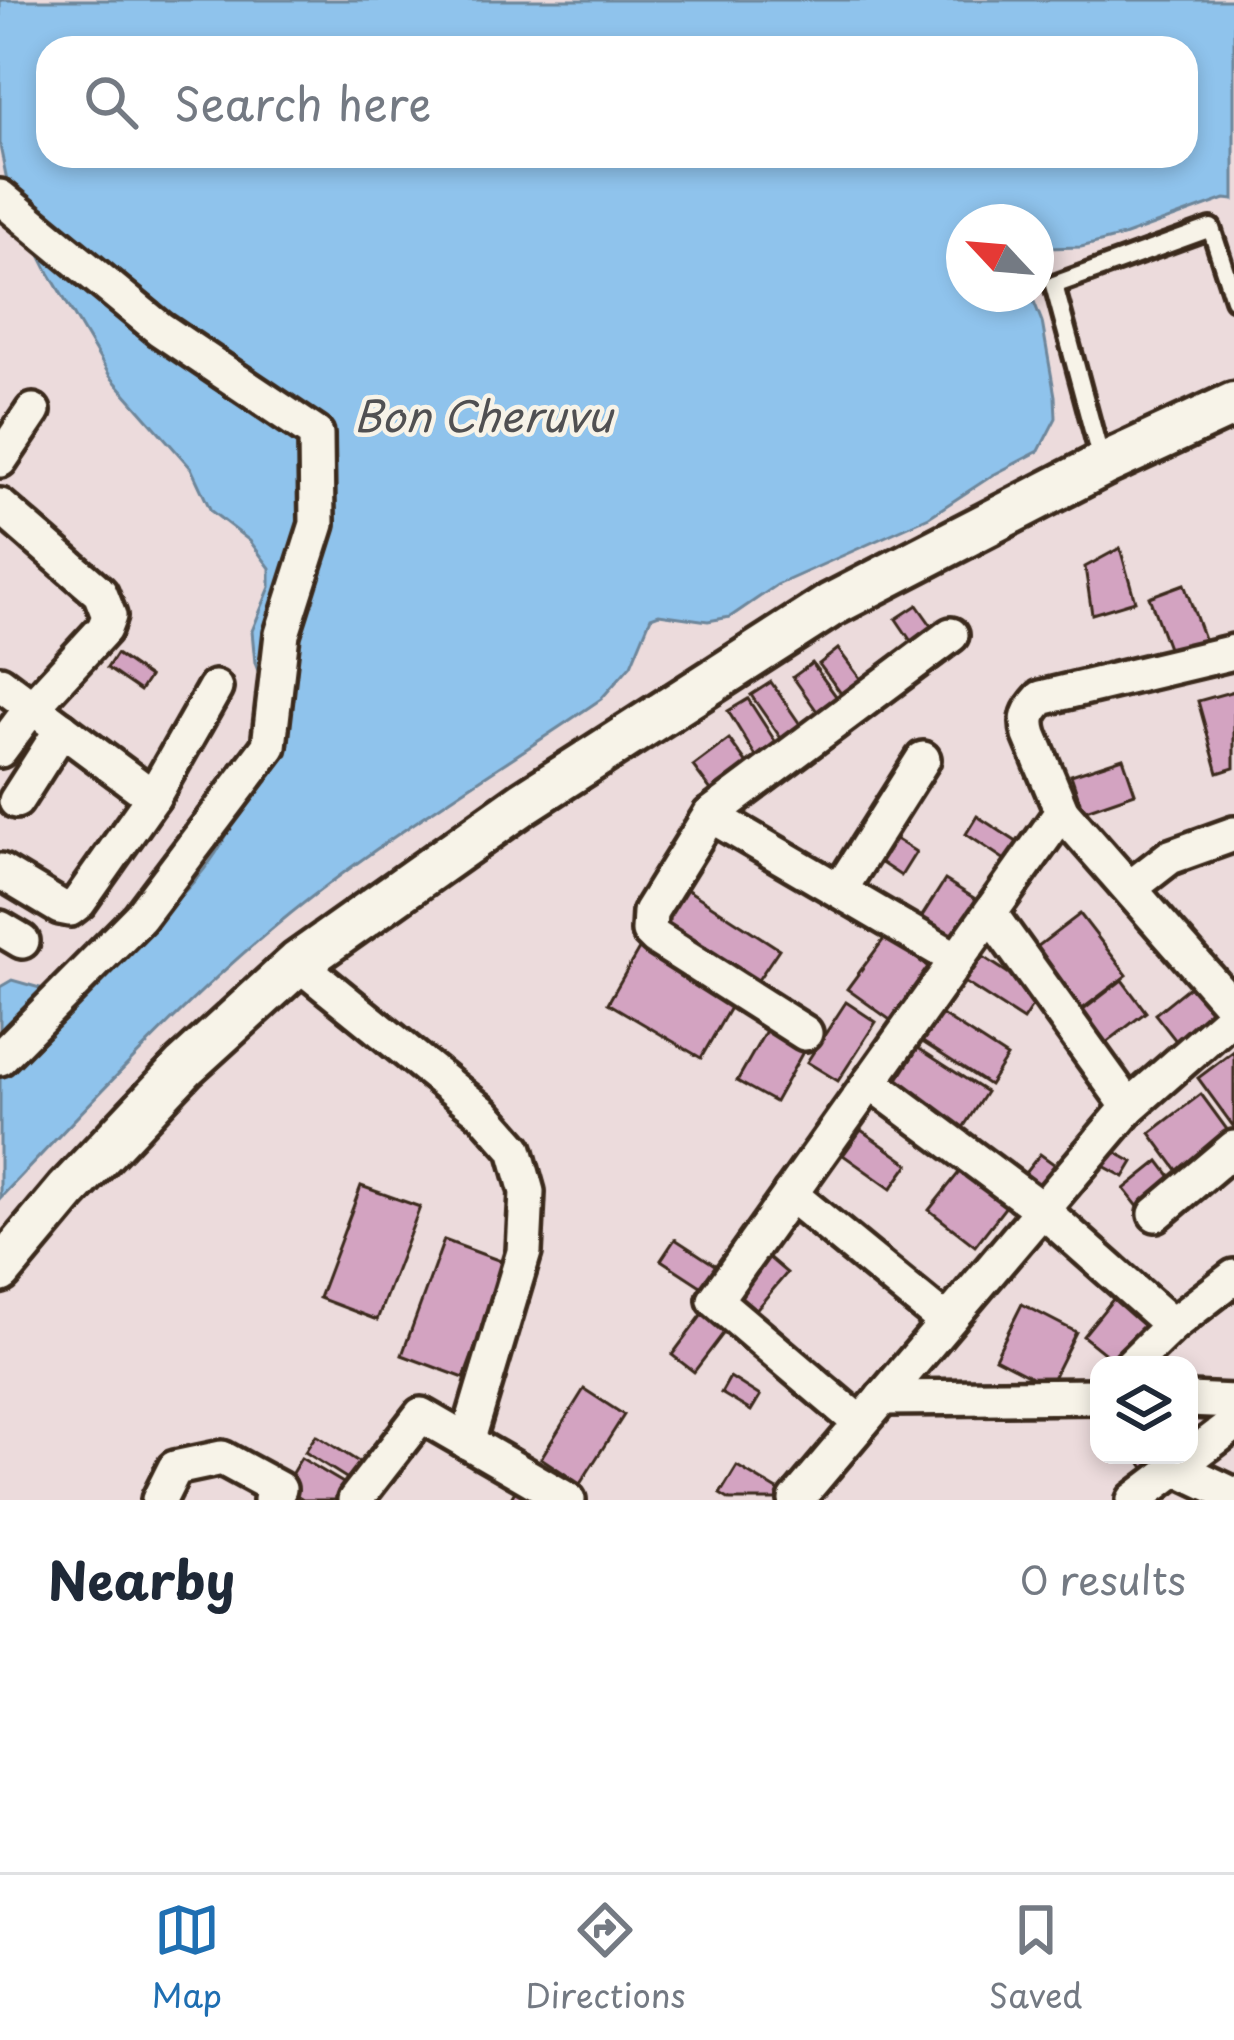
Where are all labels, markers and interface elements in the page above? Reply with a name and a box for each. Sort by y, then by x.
search box [36,36,1198,168]
text: Search here [174,68,431,136]
icon: search [78,69,144,135]
north arrow [946,204,1054,312]
water label: Bon Cheruvu [354,383,615,446]
map controls [1090,1356,1198,1464]
button: layers [1090,1356,1198,1464]
text: Nearby [48,1540,235,1617]
text: 0 results [1020,1549,1186,1608]
tab: Map [152,1897,222,2019]
tab: Directions [525,1897,686,2019]
tab: Saved [989,1897,1082,2019]

